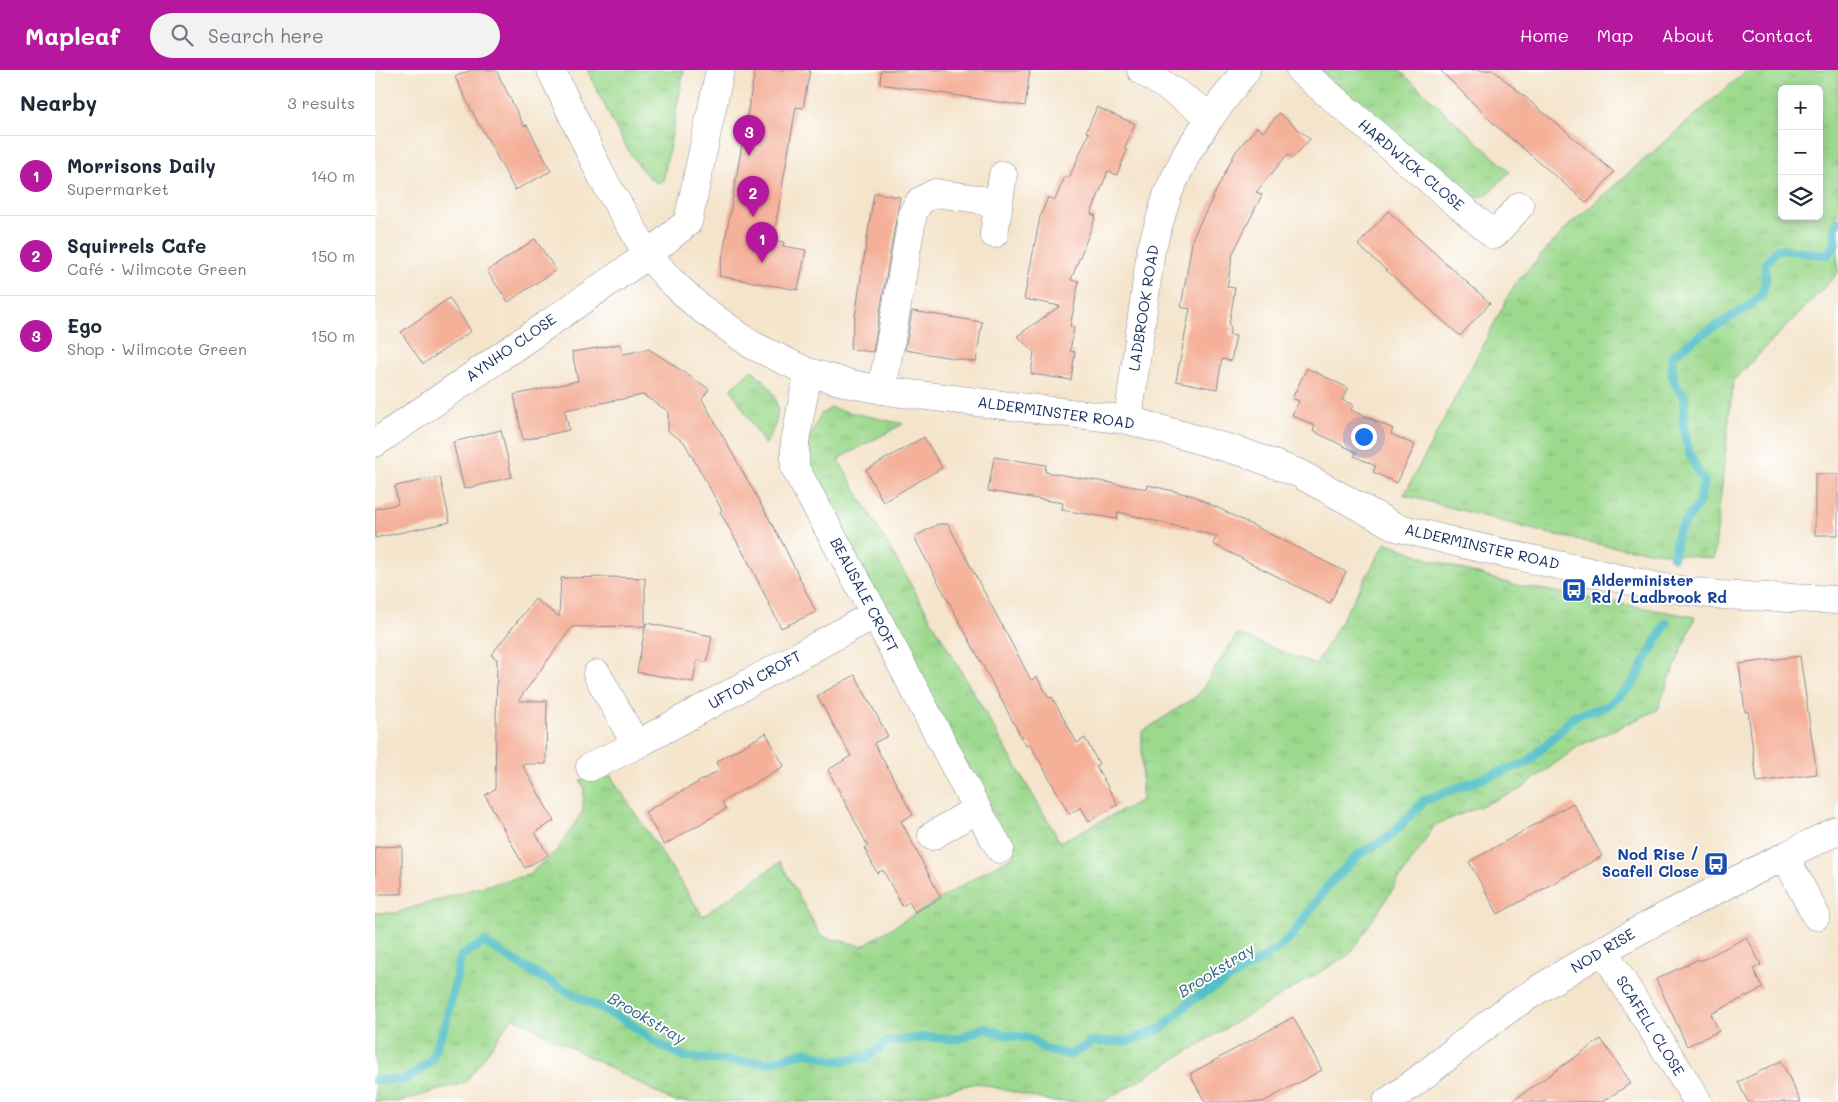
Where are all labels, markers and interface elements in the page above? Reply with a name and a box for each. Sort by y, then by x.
search box [150,13,500,58]
text: Mapleaf [25,20,120,51]
icon: search [168,21,196,49]
text: Search here [208,23,324,48]
text: Home [1520,23,1569,47]
text: Map [1597,23,1633,47]
text: About [1661,23,1714,47]
text: Contact [1742,23,1813,47]
map controls [1778,85,1823,220]
button: + [1778,85,1823,130]
text: Nearby [20,89,97,116]
text: 3 results [287,92,355,113]
street label: HARDWICK CLOSE [1354,114,1469,215]
pin: 3 [733,115,765,156]
button: − [1778,130,1823,175]
text: Morrisons Daily [67,153,216,178]
text: 1 [32,165,40,186]
text: 140 m [311,165,355,186]
button: layers [1778,175,1823,220]
pin: 2 [737,176,769,217]
text: Supermarket [67,178,169,199]
pin: 1 [746,222,778,263]
text: Squirrels Cafe [67,233,206,258]
street label: LADBROOK ROAD [1123,243,1163,372]
text: 2 [32,245,40,266]
text: 150 m [311,245,355,266]
text: Café · Wilmcote Green [67,258,246,279]
street label: AYNHO CLOSE [461,308,560,386]
text: Ego [67,313,102,338]
text: 3 [31,325,41,346]
text: 150 m [311,325,355,346]
text: Shop · Wilmcote Green [67,338,247,359]
street label: ALDERMINSTER ROAD [976,391,1136,433]
your location [1351,424,1377,450]
street label: ALDERMINSTER ROAD [1403,518,1562,574]
street label: BEAUSALE CROFT [826,534,904,655]
place label: Alderminister Rd / Ladbrook Rd [1591,570,1727,607]
bus stop icon: Alderminister Rd / Ladbrook Rd [1561,577,1587,603]
street label: UFTON CROFT [704,645,805,713]
place label: Nod Rise / Scafell Close [1602,844,1699,881]
bus stop icon: Nod Rise / Scafell Close [1703,851,1729,877]
street label: NOD RISE [1567,923,1639,977]
water label: Brookstray [1173,937,1259,1001]
street label: SCAFELL CLOSE [1612,972,1690,1080]
water label: Brookstray [604,987,691,1049]

